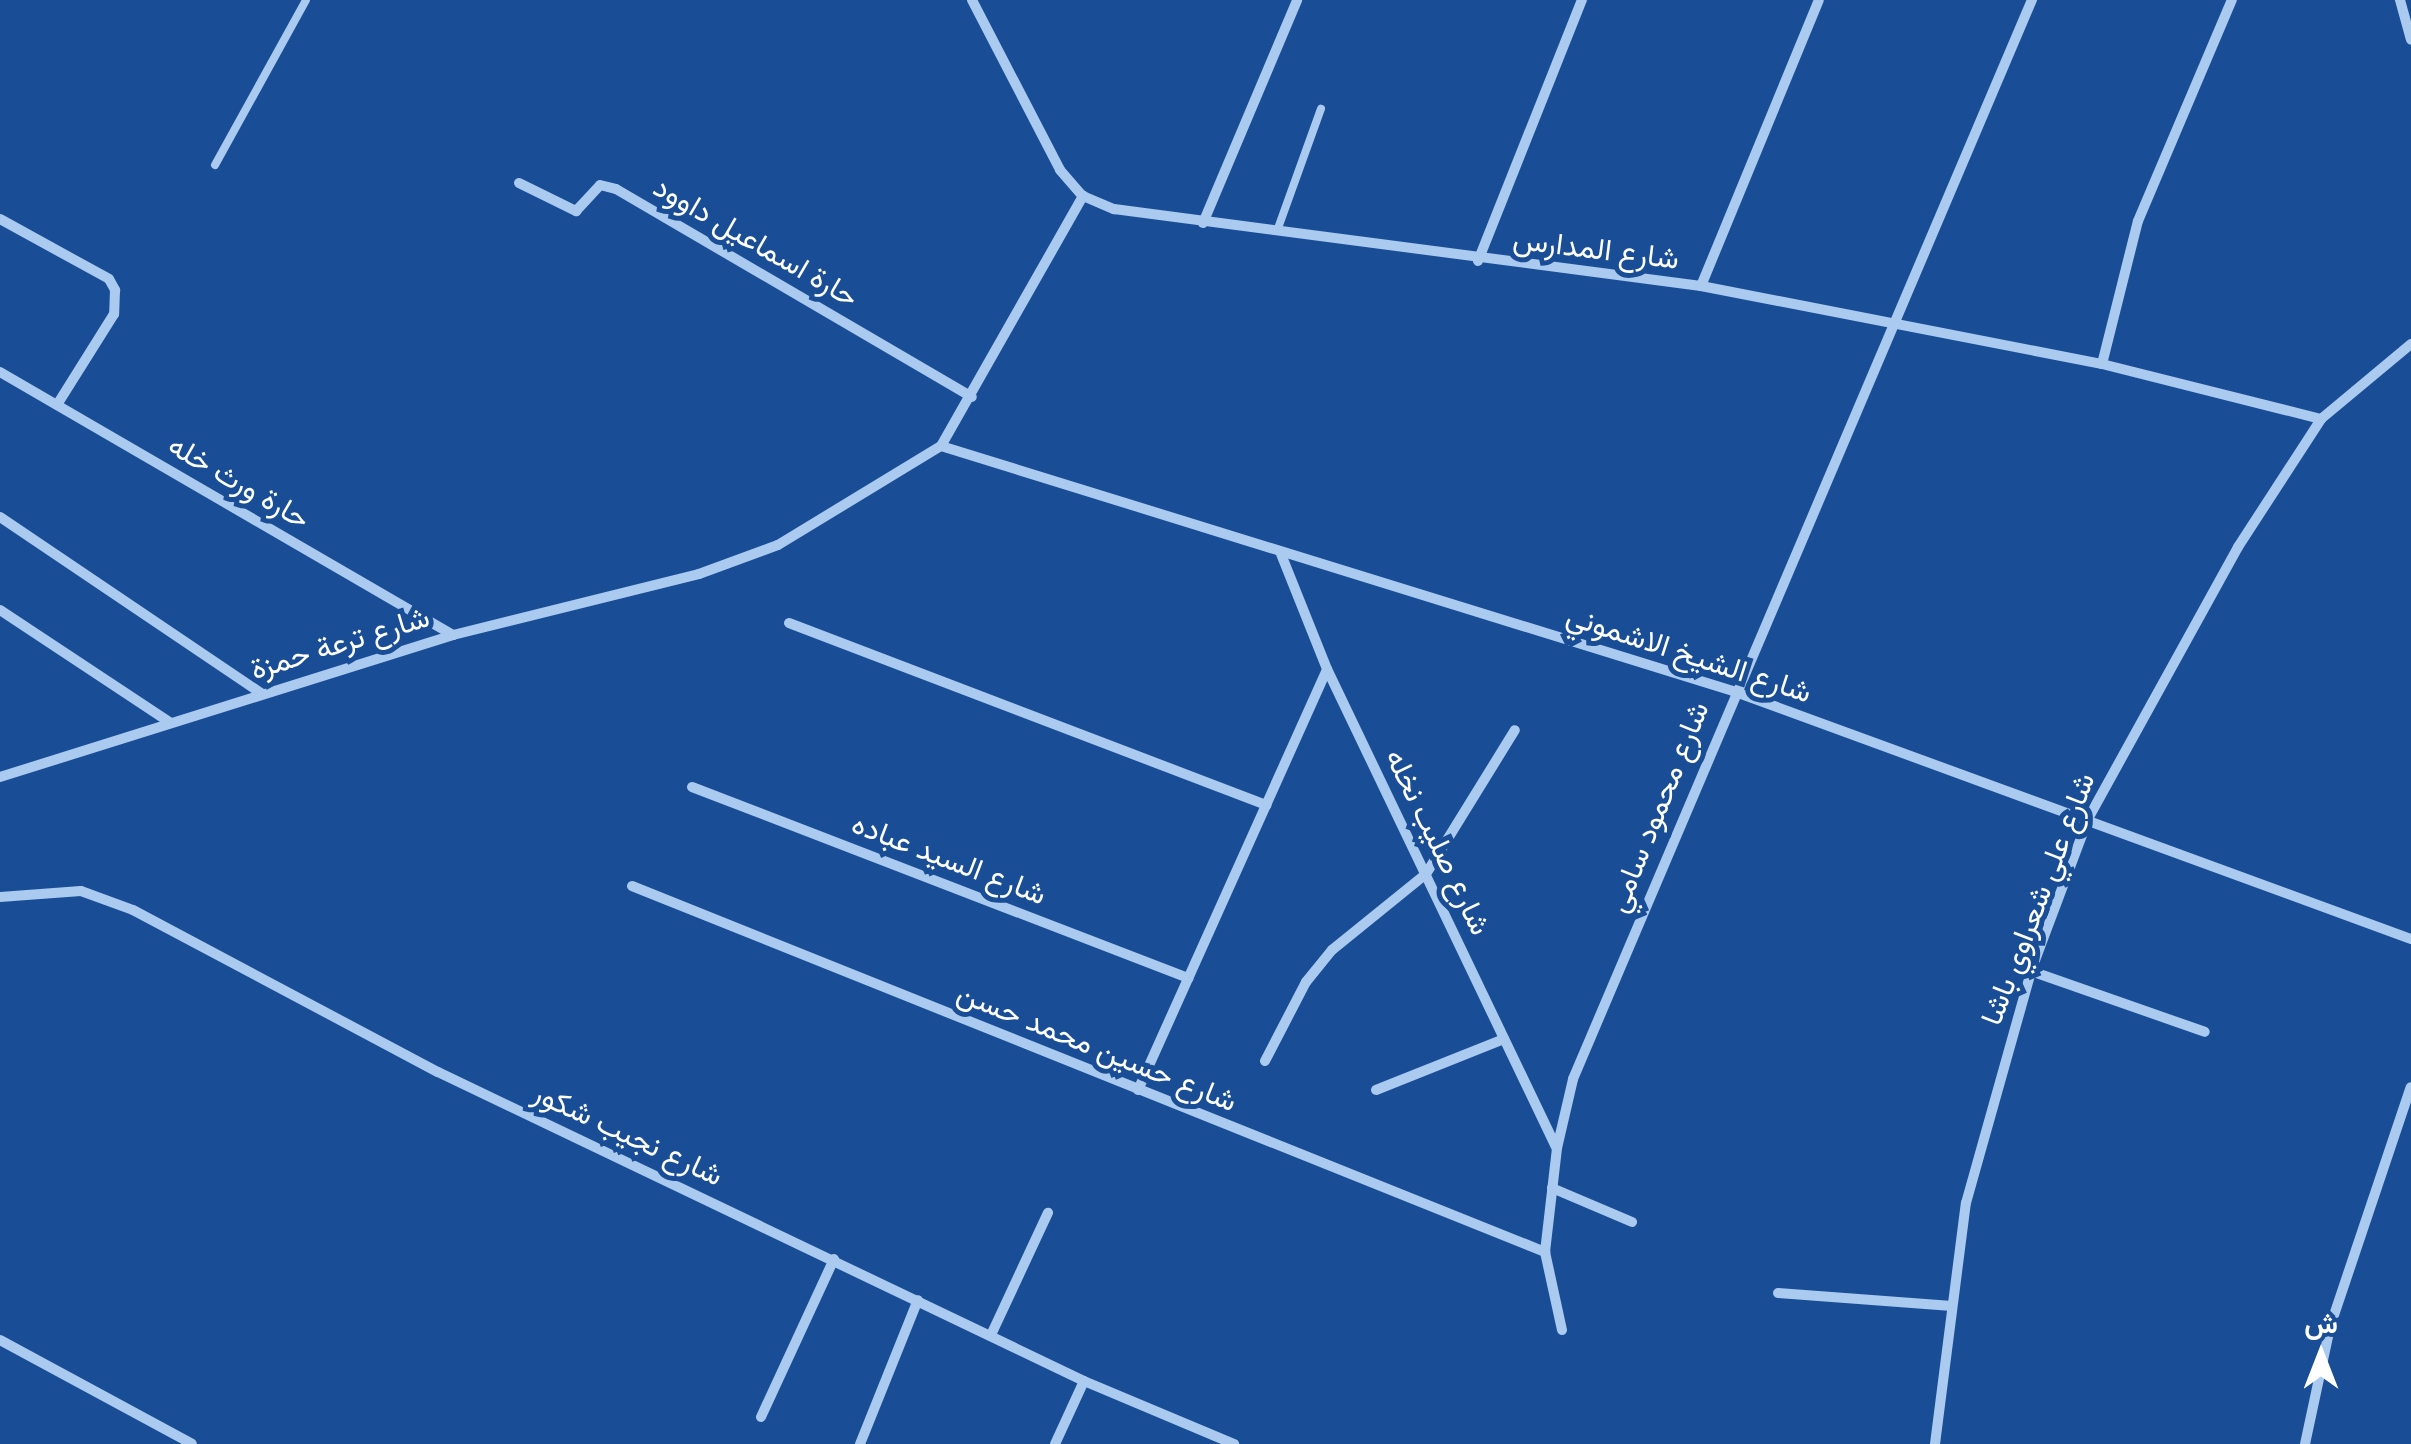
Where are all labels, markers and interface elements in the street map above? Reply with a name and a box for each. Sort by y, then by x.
street label: حارة اسماعيل داوود [647,169,865,315]
street label: شارع المدارس [1511,221,1681,277]
street label: حارة ورث خله [162,427,316,537]
street label: شارع الشيخ الاشموني [1562,597,1816,711]
street label: شارع ترعة حمزة [246,599,434,687]
street label: شارع محمود سامي [1599,696,1717,918]
street label: شارع صليب نخله [1377,743,1499,941]
street label: شارع علي شعراوي باشا [1973,768,2103,1030]
street label: شارع السيد عباده [847,805,1051,913]
street label: شارع حسين محمد حسن [952,974,1242,1120]
street label: شارع نجيب شكور [527,1074,729,1194]
north arrow [2271,1304,2371,1404]
text: ش [2304,1307,2338,1340]

